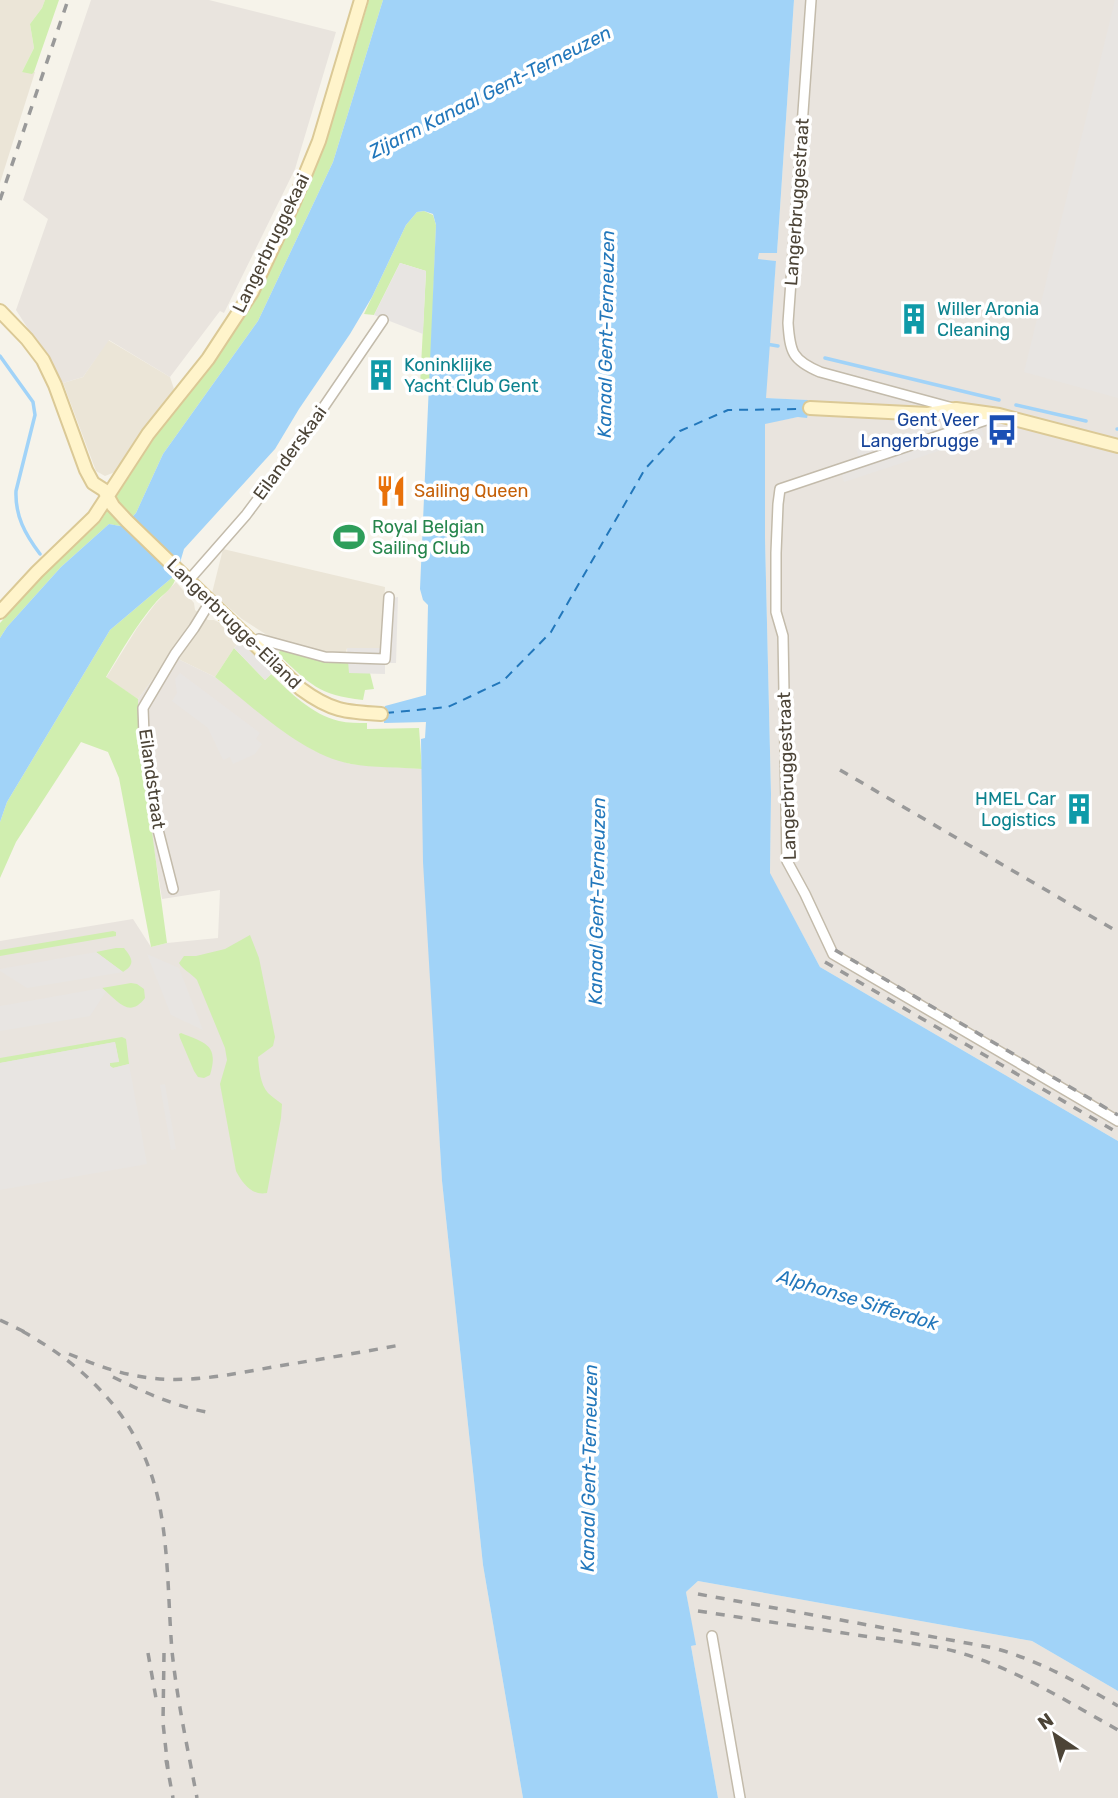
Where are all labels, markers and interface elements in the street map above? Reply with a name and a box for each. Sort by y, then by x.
water label: Zijarm Kanaal Gent-Terneuzen [364,21,615,164]
street label: Langerbruggestraat [780,117,814,287]
street label: Langerbruggekaai [228,170,314,316]
water label: Kanaal Gent-Terneuzen [593,230,619,438]
place label: Willer Aronia Cleaning [937,298,1039,341]
building icon: Willer Aronia Cleaning [897,302,931,336]
place label: Koninklijke Yacht Club Gent [404,354,539,397]
building icon: Koninklijke Yacht Club Gent [364,358,398,392]
street label: Eilanderskaai [249,402,331,504]
place label: Gent Veer Langerbrugge [860,409,979,452]
bus stop icon: Gent Veer Langerbrugge [985,413,1019,447]
restaurant icon: Sailing Queen [374,474,408,508]
place label: Sailing Queen [414,480,528,502]
place label: Royal Belgian Sailing Club [372,516,484,559]
sports icon: Royal Belgian Sailing Club [332,520,366,554]
street label: Langerbrugge-Eiland [162,554,306,694]
street label: Langerbruggestraat [773,692,801,860]
street label: Eilandstraat [134,727,170,831]
place label: HMEL Car Logistics [975,788,1056,831]
building icon: HMEL Car Logistics [1062,792,1096,826]
water label: Kanaal Gent-Terneuzen [584,797,610,1005]
water label: Alphonse Sifferdok [774,1264,941,1335]
water label: Kanaal Gent-Terneuzen [576,1364,602,1572]
north arrow [1020,1700,1090,1770]
text: N [1033,1708,1058,1735]

